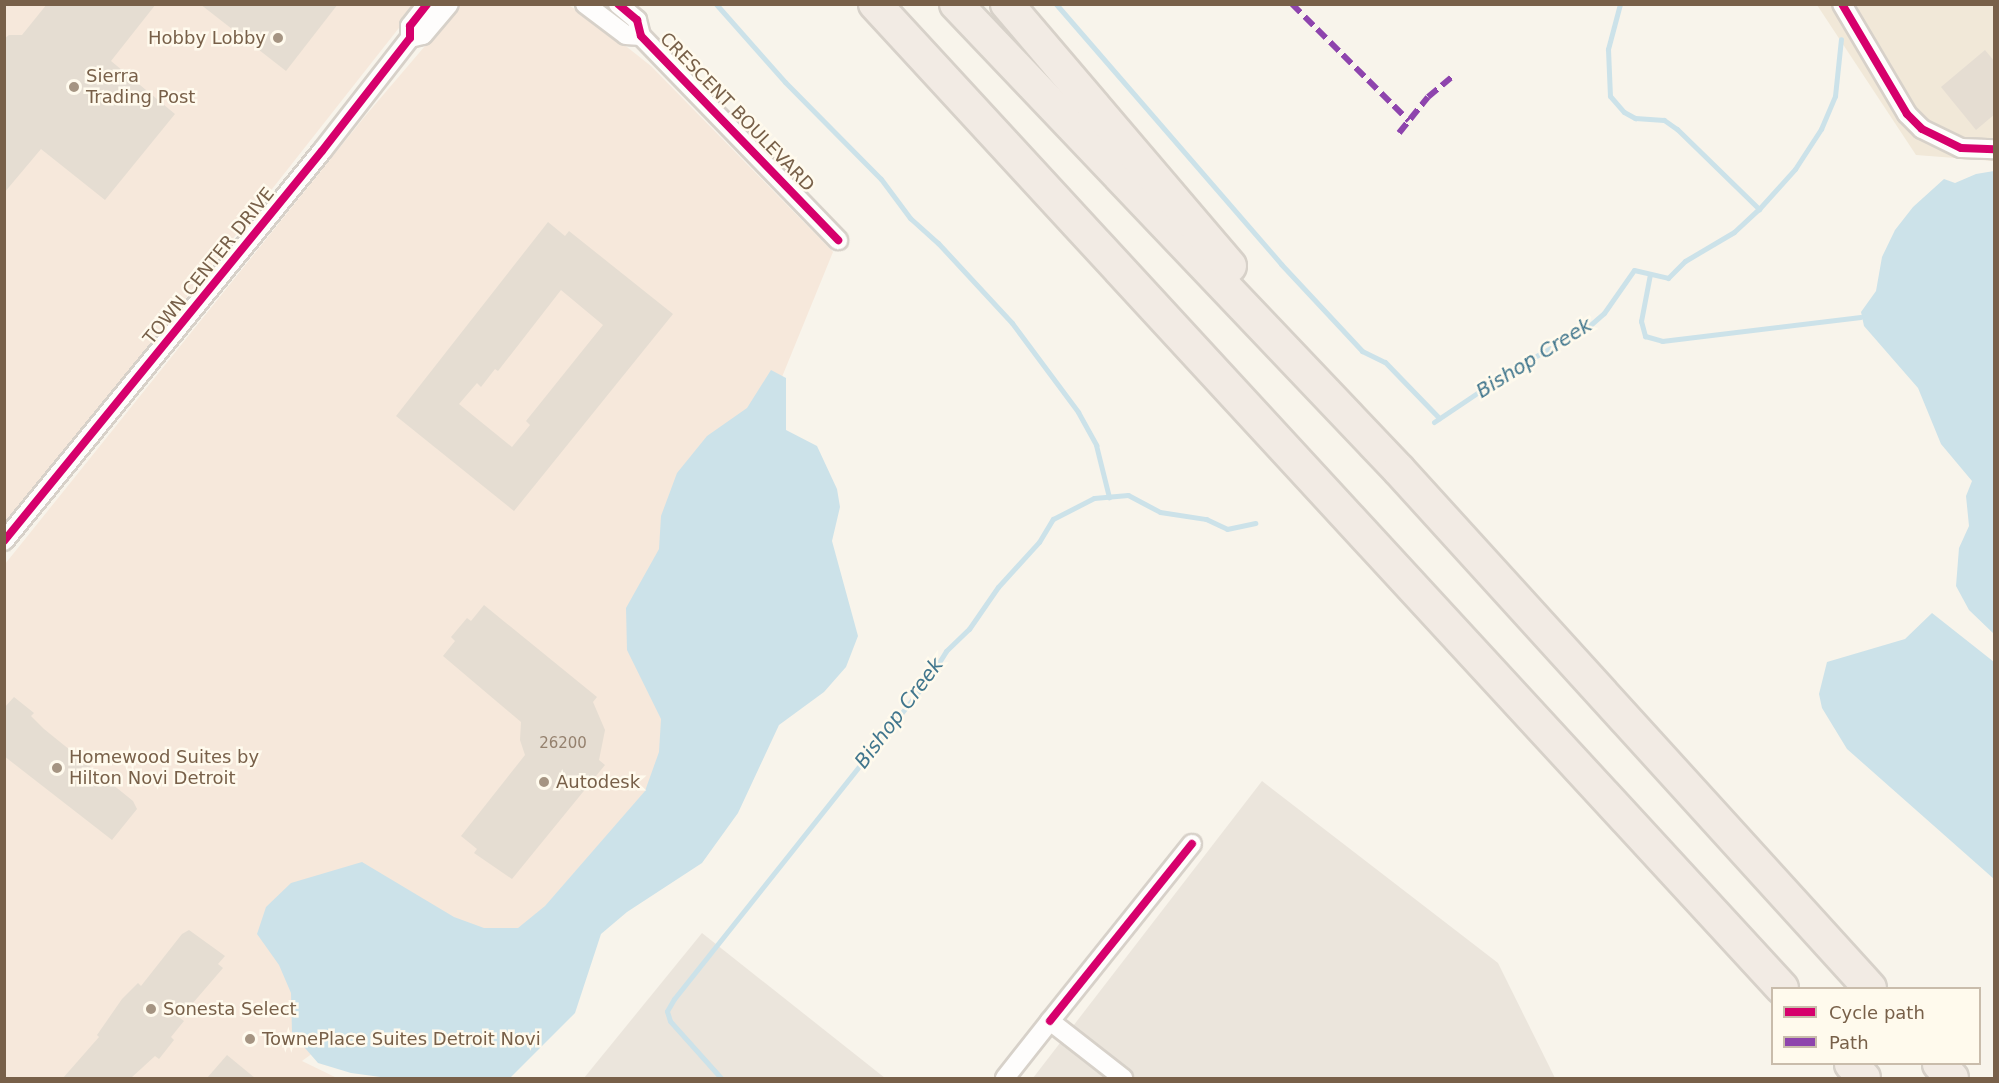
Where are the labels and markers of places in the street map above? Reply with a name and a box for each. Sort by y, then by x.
place label: Hobby Lobby [148,27,266,49]
marker: Hobby Lobby [271,31,285,45]
place label: Sierra Trading Post [86,66,195,109]
marker: Sierra Trading Post [67,80,81,94]
place label: Homewood Suites by Hilton Novi Detroit [69,747,259,789]
marker: Homewood Suites by Hilton Novi Detroit [50,761,64,775]
place label: Autodesk [556,771,640,793]
marker: Autodesk [537,775,551,789]
place label: Sonesta Select [163,998,297,1020]
marker: Sonesta Select [144,1002,158,1016]
place label: TownePlace Suites Detroit Novi [262,1028,541,1050]
marker: TownePlace Suites Detroit Novi [243,1032,257,1046]

